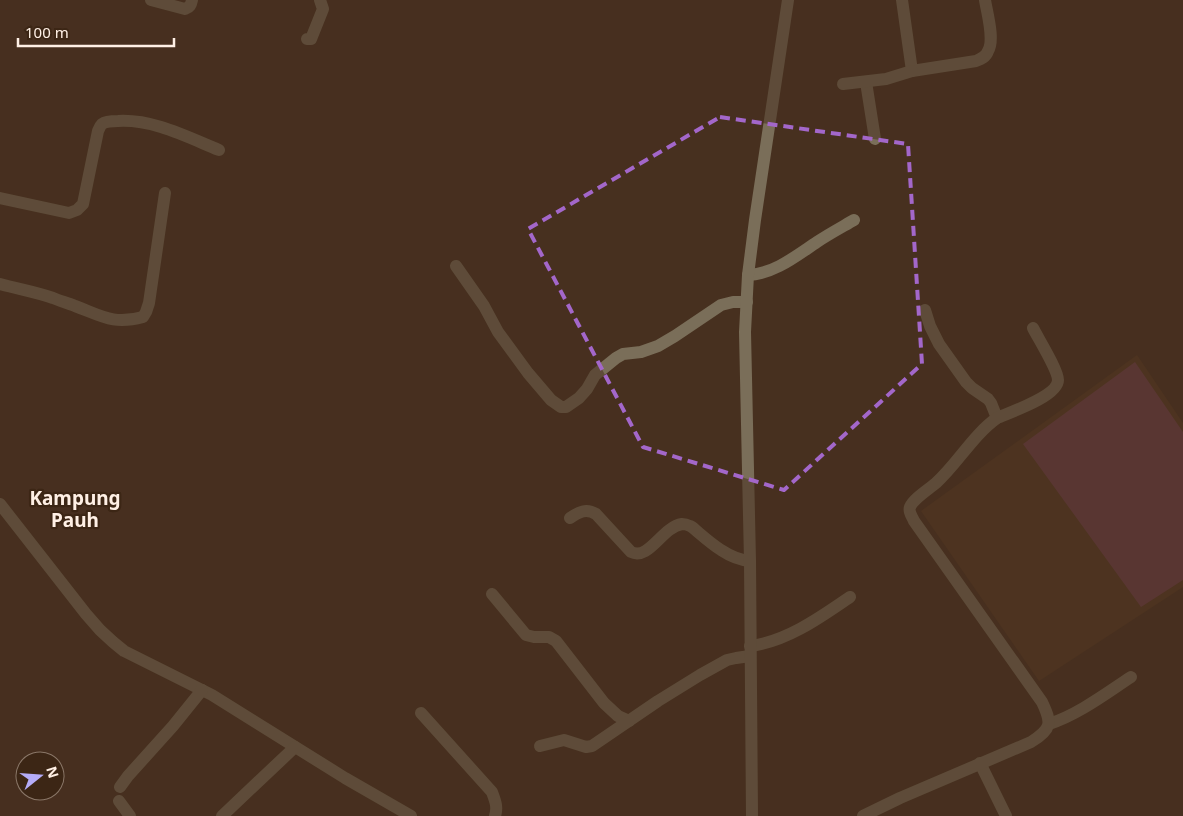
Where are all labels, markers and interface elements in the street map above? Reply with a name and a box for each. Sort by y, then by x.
scale bar [18,15,174,47]
text: 100 m [25,22,69,42]
district label: Kampung Pauh [29,485,121,533]
north arrow [15,751,65,801]
text: N [42,764,64,780]

